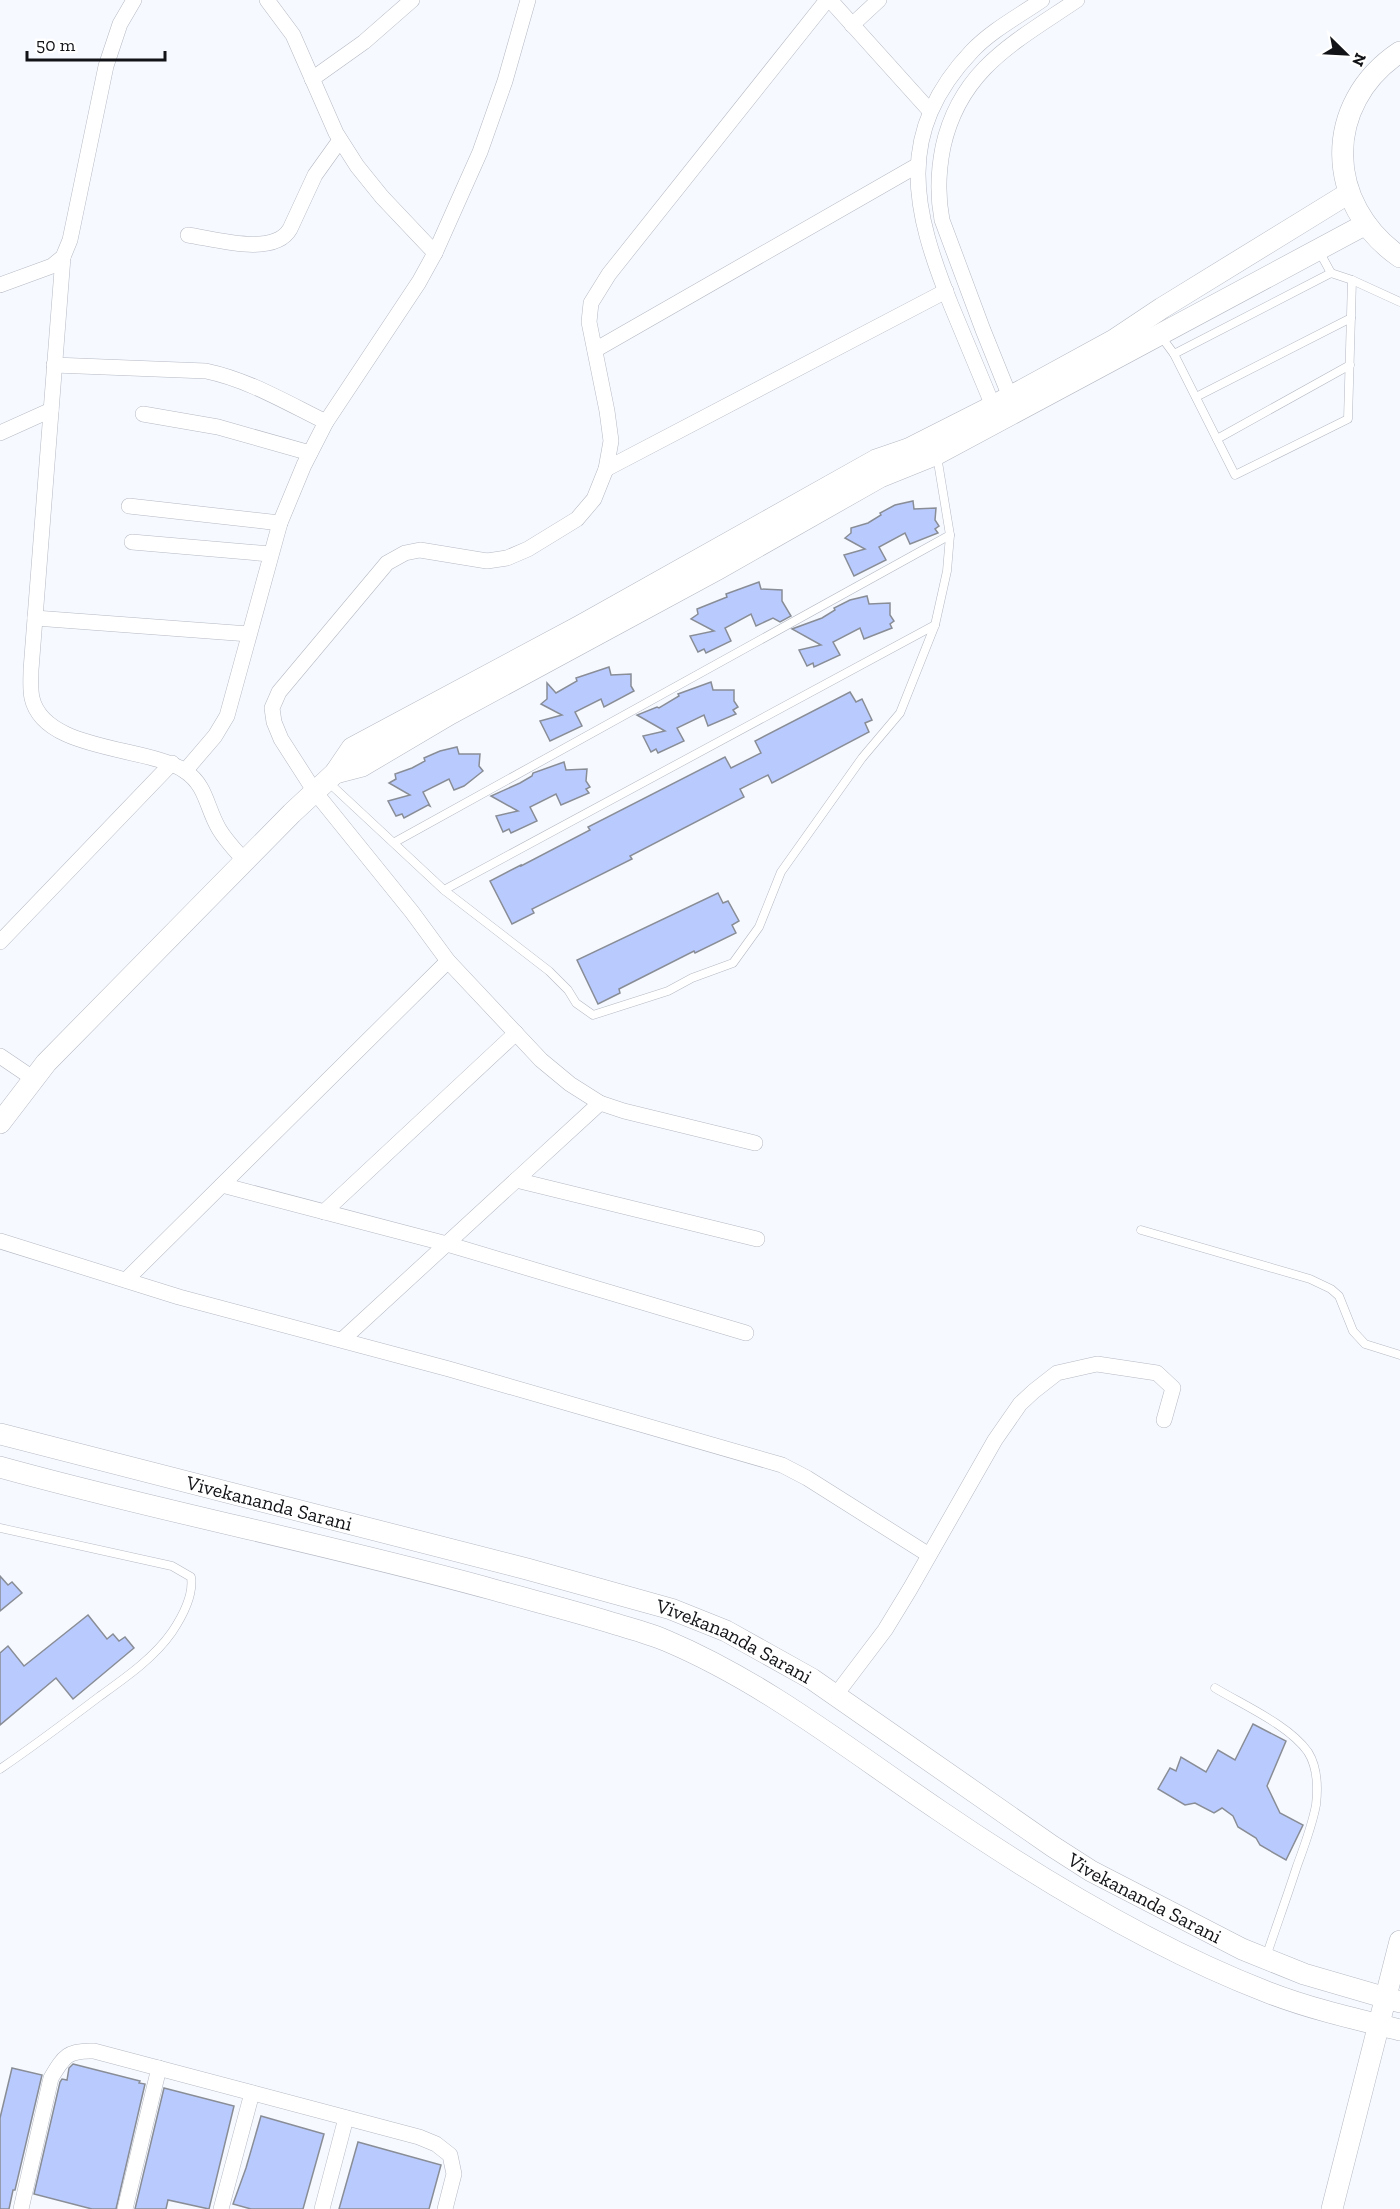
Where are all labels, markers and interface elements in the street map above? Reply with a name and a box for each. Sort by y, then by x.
scale bar [27,24,165,62]
north arrow [1316,24,1376,84]
text: 50 m [36,34,76,56]
text: N [1348,50,1370,69]
street label: Vivekananda Sarani [183,1470,355,1536]
street label: Vivekananda Sarani [653,1593,817,1689]
street label: Vivekananda Sarani [1062,1847,1226,1949]

